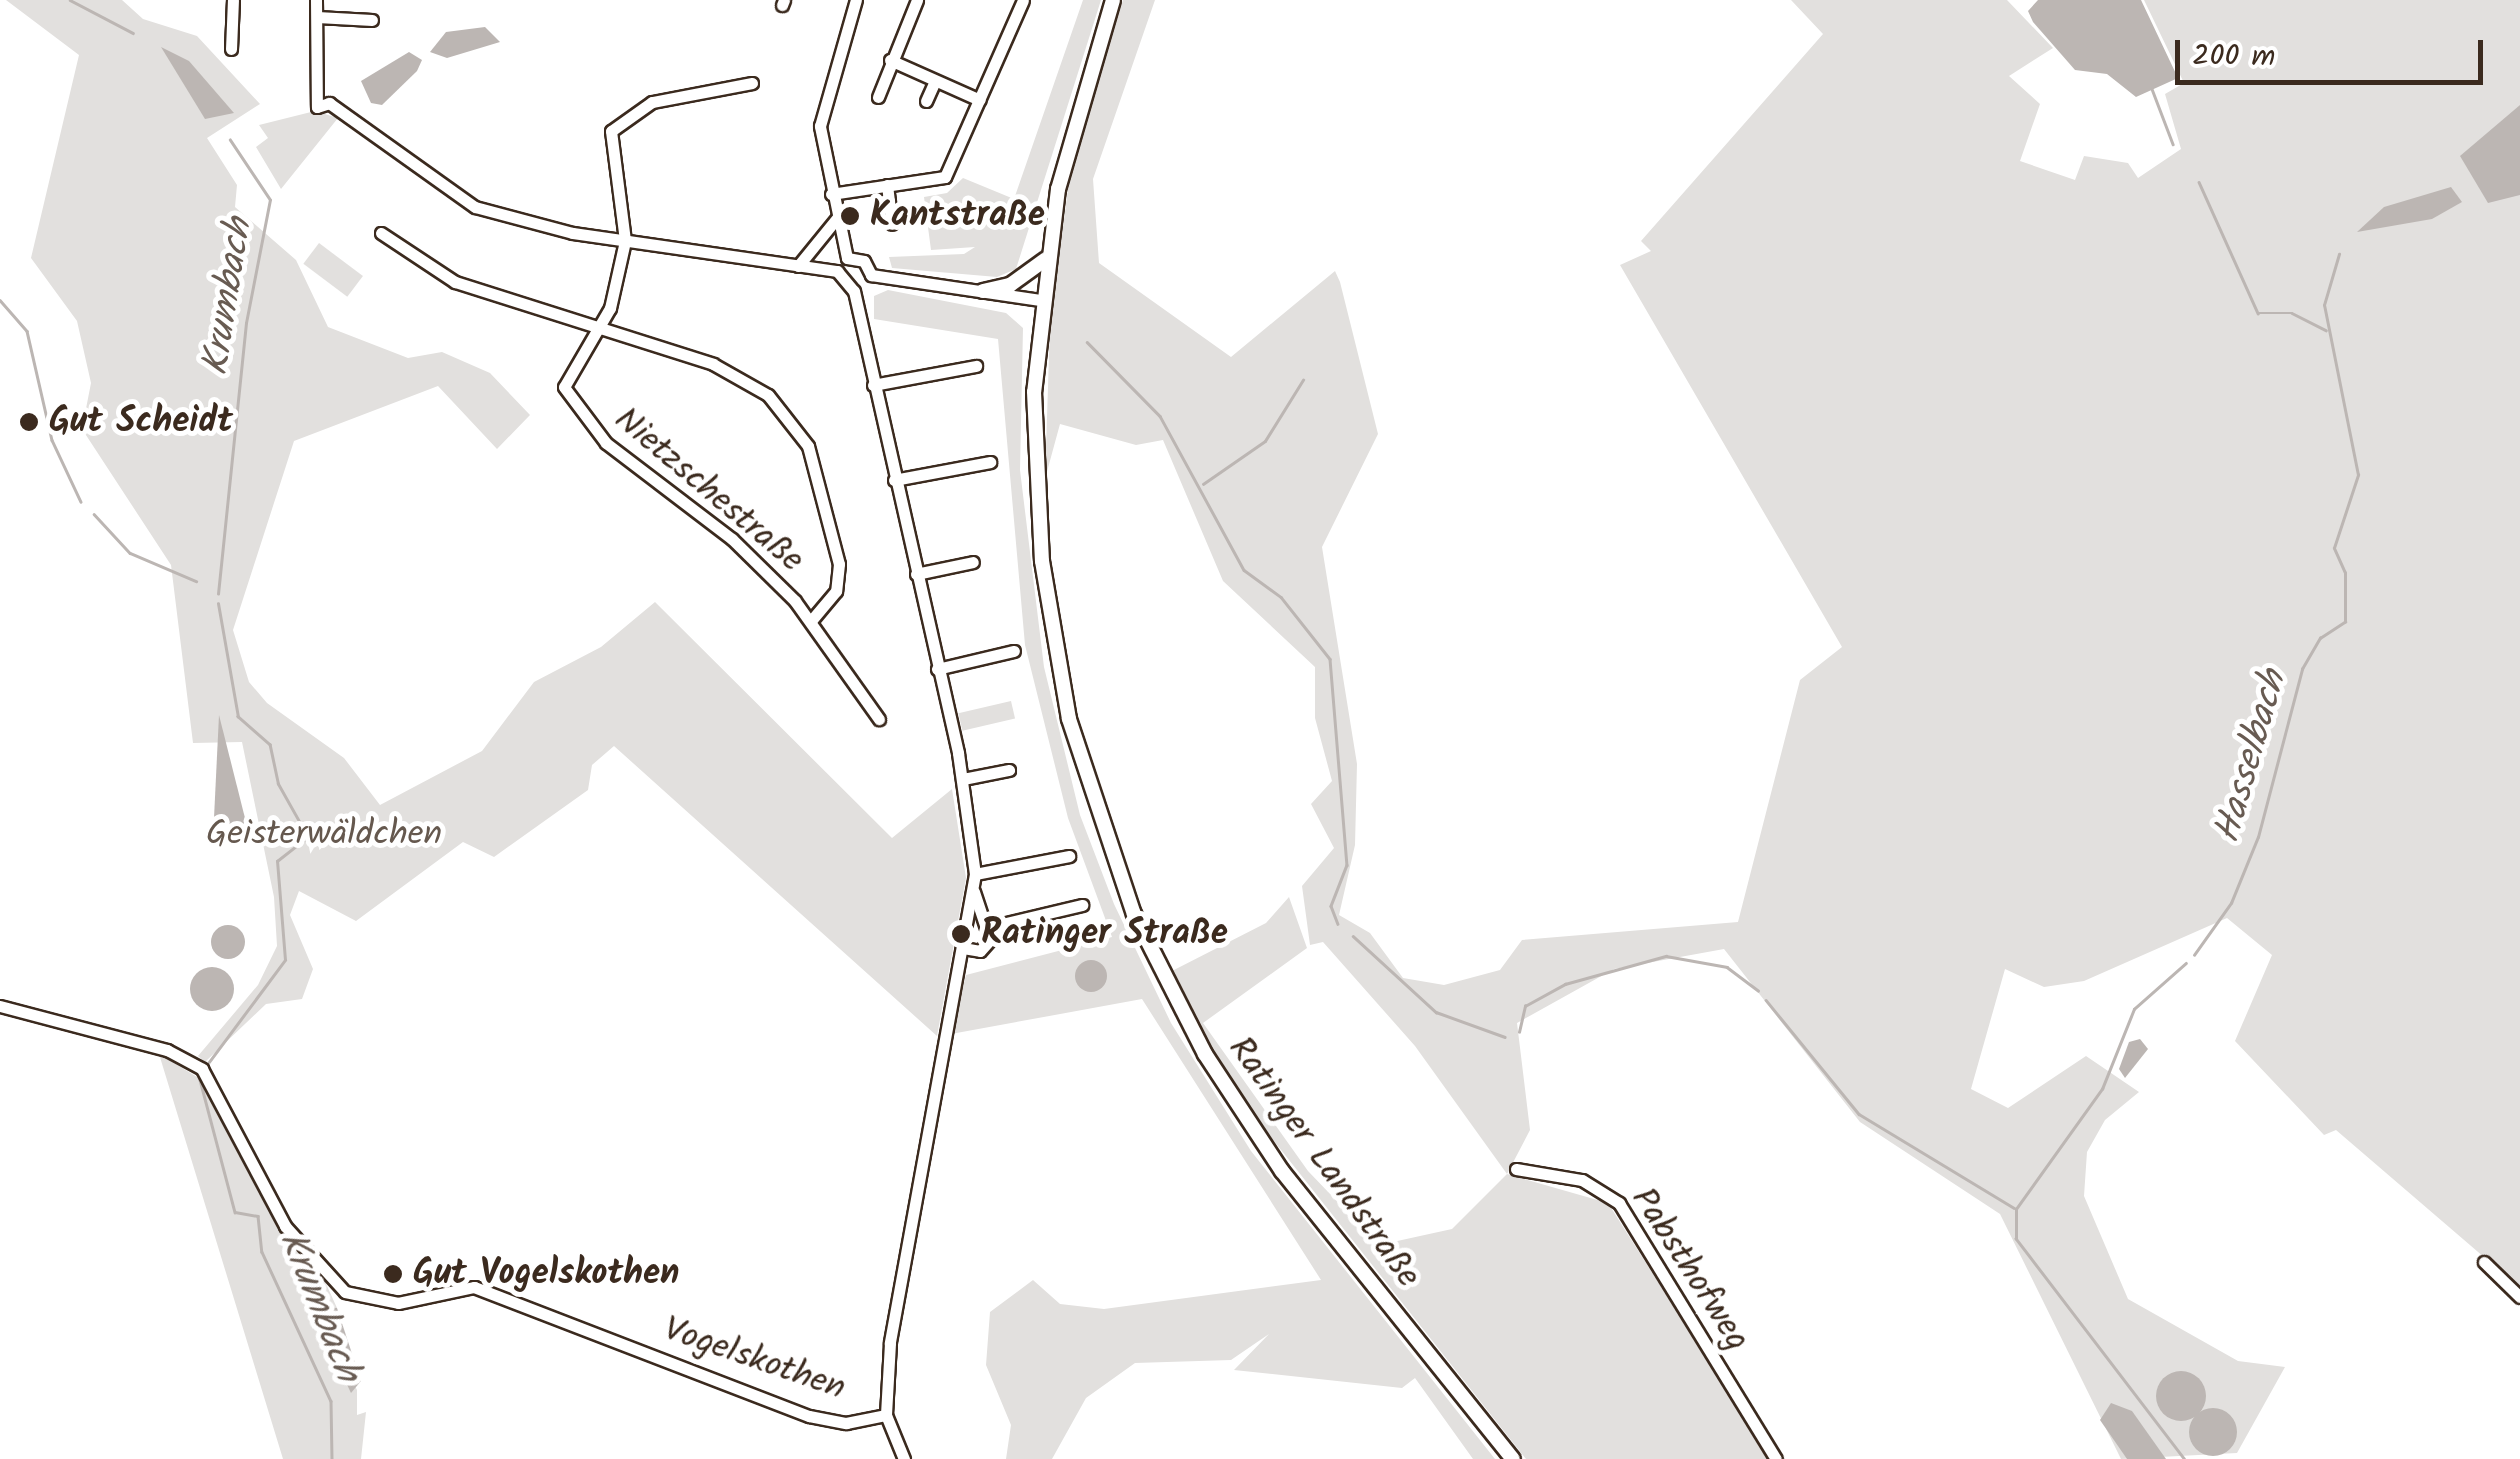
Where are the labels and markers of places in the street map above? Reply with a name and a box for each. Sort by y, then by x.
place label: Kantstraße [870,195,1045,237]
marker: Kantstraße [839,205,861,227]
place label: Gut Scheidt [49,401,233,443]
marker: Gut Scheidt [18,411,40,433]
place label: Ratinger Straße [981,913,1228,955]
marker: Ratinger Straße [950,923,972,945]
place label: Gut Vogelskothen [413,1253,679,1295]
marker: Gut Vogelskothen [382,1263,404,1285]

